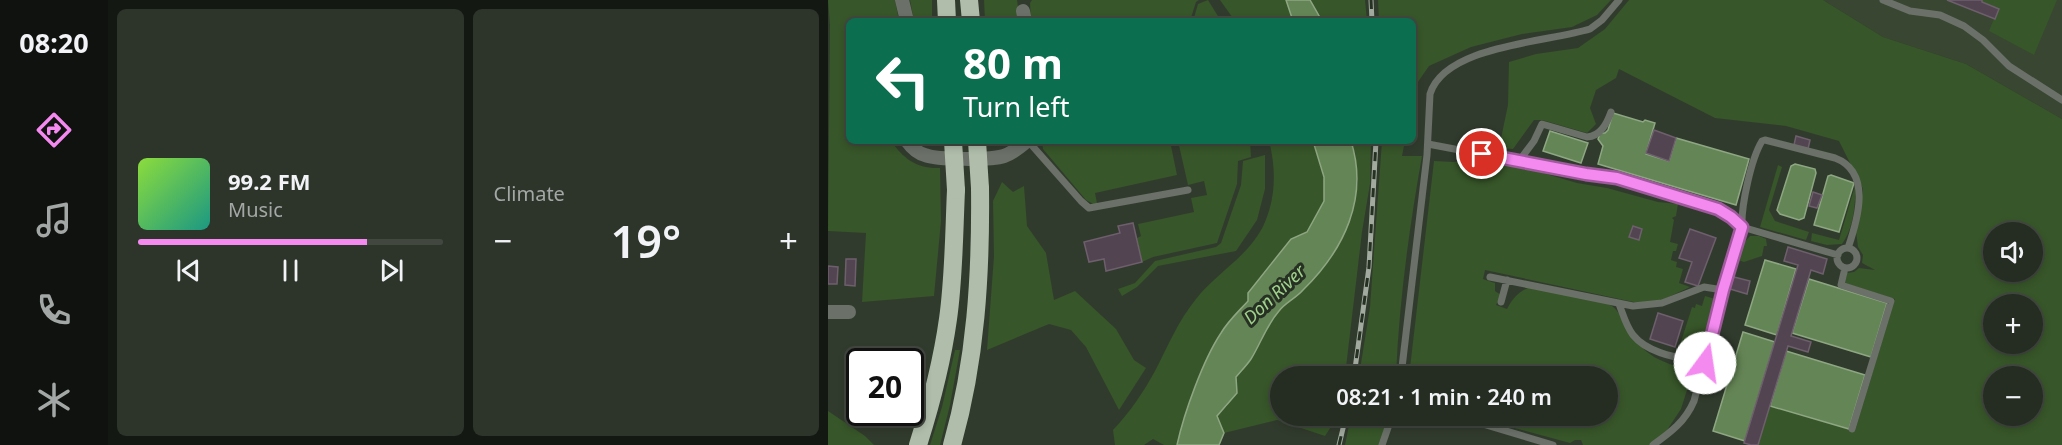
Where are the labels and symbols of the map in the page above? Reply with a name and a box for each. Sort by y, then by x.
pin [1456,128,1507,179]
water label: Don River [1238,258,1311,329]
position arrow [1673,331,1737,395]
speed limit sign: 20 [846,348,924,426]

